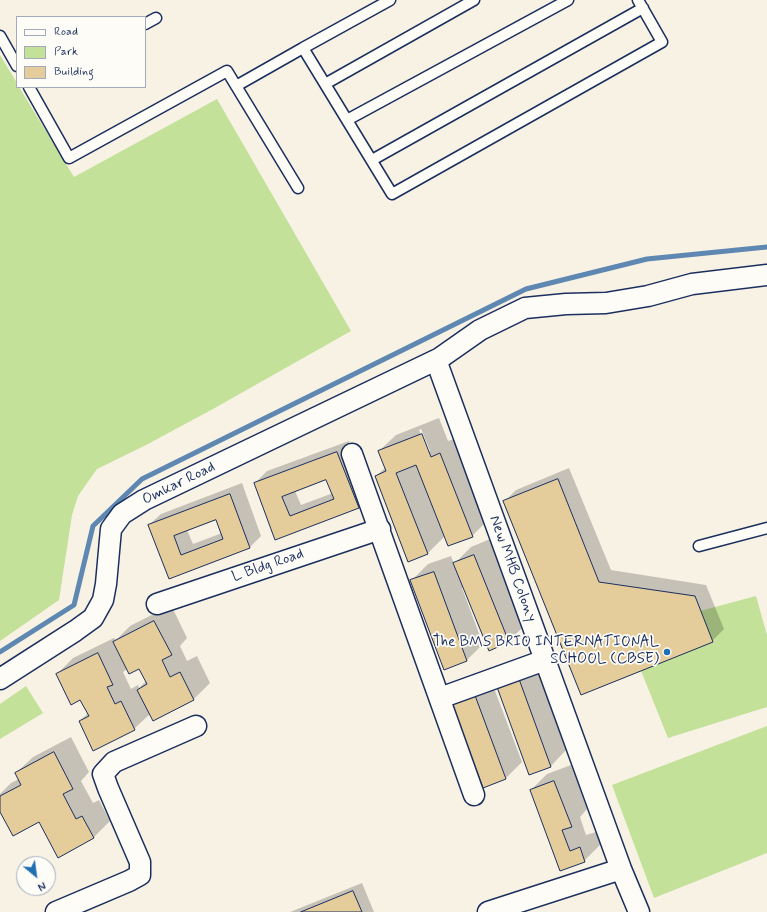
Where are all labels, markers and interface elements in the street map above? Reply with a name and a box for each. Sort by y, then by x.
legend [16,16,146,88]
text: Road [54,24,78,40]
text: Park [54,44,78,60]
text: Building [54,64,94,80]
street label: Omkar Road [140,459,218,509]
street label: New MHB Colony [484,513,540,625]
street label: L Bldg Road [230,545,306,587]
place label: The BMS BRIO INTERNATIONAL SCHOOL (CBSE) [433,634,659,669]
marker: The BMS BRIO INTERNATIONAL SCHOOL (CBSE) [662,647,672,657]
north arrow [16,856,56,896]
text: N [35,878,48,894]

